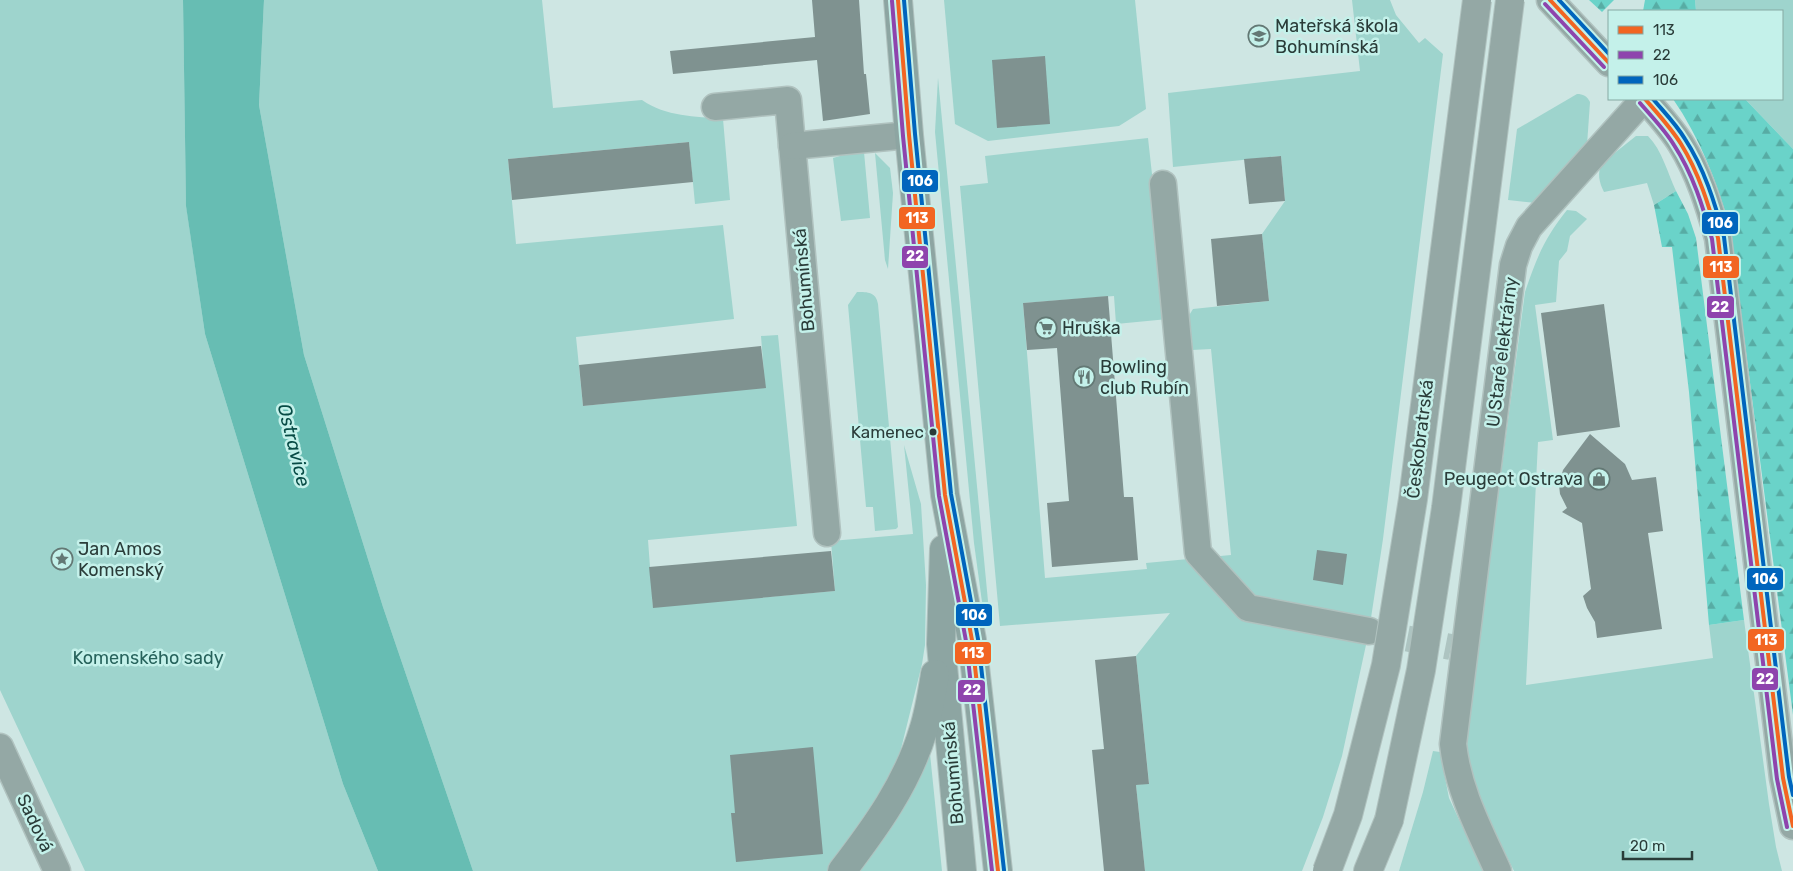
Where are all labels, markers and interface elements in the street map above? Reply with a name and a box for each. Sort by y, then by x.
legend [1608,10,1783,100]
place label: Mateřská škola Bohumínská [1275,15,1398,58]
text: 113 [1653,21,1675,39]
school or university icon: Mateřská škola Bohumínská [1247,24,1271,48]
text: 22 [1653,46,1671,64]
text: 106 [1653,71,1678,89]
line badge: 106 [901,169,939,193]
text: 106 [907,173,933,190]
line badge: 113 [898,206,936,230]
text: 113 [905,210,929,227]
line badge: 106 [1701,211,1739,235]
text: 106 [1707,215,1733,232]
street label: Bohumínská [789,227,819,333]
line badge: 22 [901,245,929,269]
text: 22 [906,248,924,265]
line badge: 113 [1702,255,1740,279]
text: 113 [1709,259,1733,276]
street label: U Staré elektrárny [1482,276,1522,428]
line badge: 22 [1706,295,1735,319]
text: 22 [1711,299,1729,316]
supermarket icon: Hruška [1034,316,1058,340]
place label: Hruška [1062,317,1121,339]
place label: Bowling club Rubín [1100,356,1189,399]
restaurant icon: Bowling club Rubín [1072,365,1096,389]
street label: Českobratrská [1402,378,1438,500]
water label: Ostravice [273,401,315,489]
place label: Kamenec [851,422,924,442]
marker: Kamenec [928,427,938,437]
shop icon: Peugeot Ostrava [1587,467,1611,491]
place label: Peugeot Ostrava [1444,468,1583,490]
place label: Jan Amos Komenský [78,538,164,581]
place icon: Jan Amos Komenský [50,547,74,571]
line badge: 106 [1746,567,1784,591]
text: 106 [1752,571,1778,588]
line badge: 106 [955,603,993,627]
text: 106 [961,607,987,624]
line badge: 113 [1747,628,1785,652]
text: 113 [1754,632,1778,649]
line badge: 113 [954,641,992,665]
text: 113 [961,645,985,662]
park label: Komenského sady [72,647,224,669]
line badge: 22 [1751,667,1779,691]
text: 22 [1756,671,1774,688]
line badge: 22 [957,679,986,703]
text: 22 [963,682,981,699]
street label: Bohumínská [938,720,968,826]
street label: Sadová [12,791,58,855]
scale bar [1623,828,1692,860]
text: 20 m [1630,837,1665,855]

